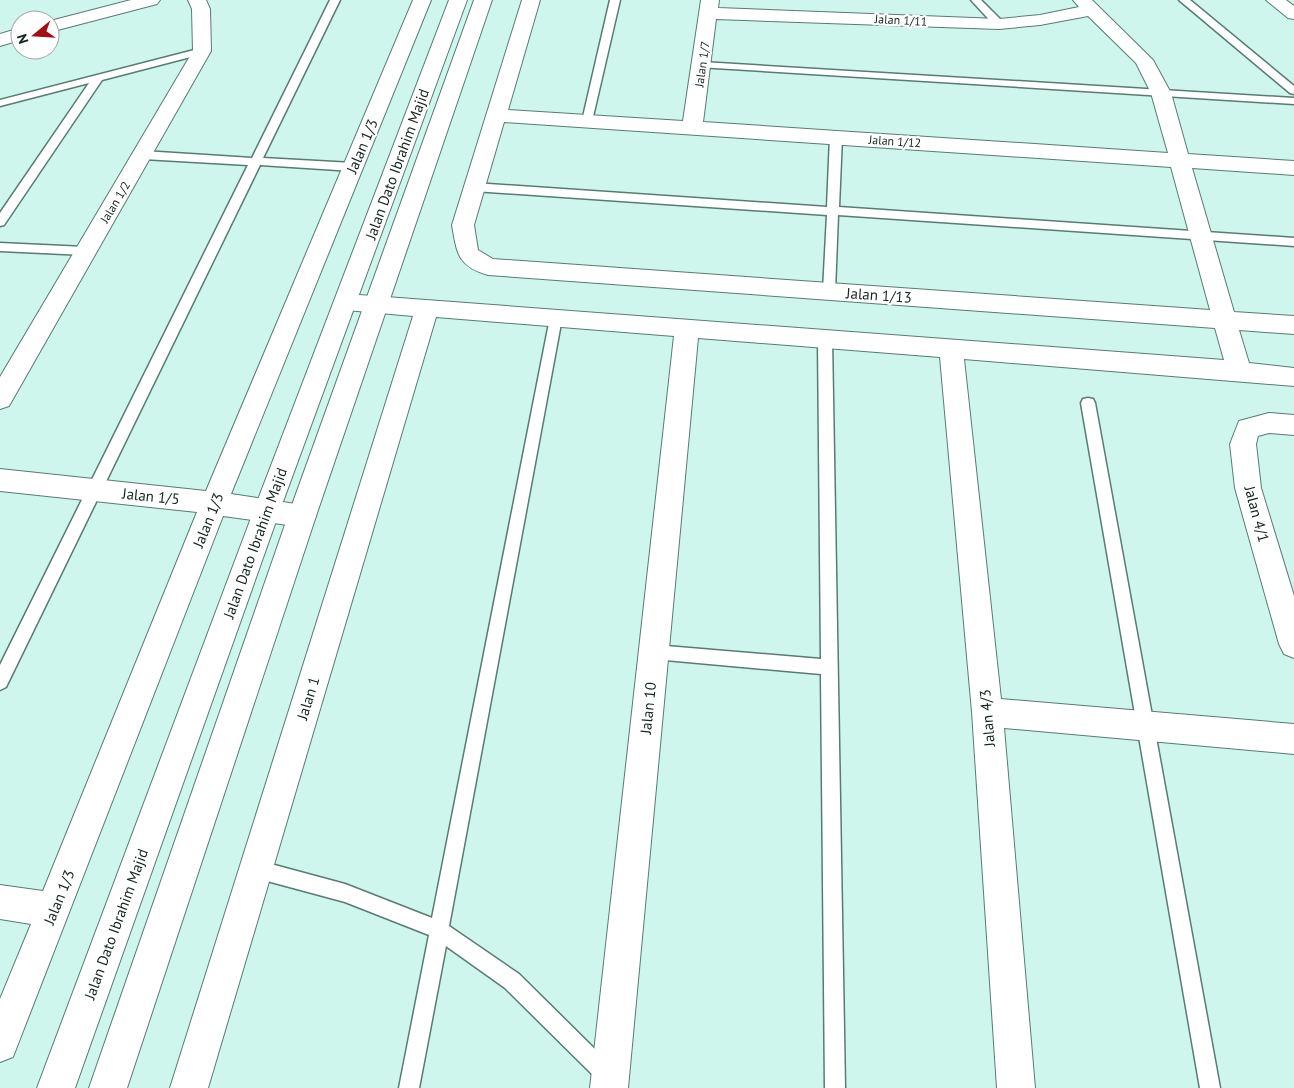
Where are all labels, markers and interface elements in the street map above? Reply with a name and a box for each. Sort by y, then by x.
north arrow [10,10,60,60]
street label: Jalan 1/11 [873,11,928,29]
text: N [13,32,33,46]
street label: Jalan 1/7 [691,40,713,89]
street label: Jalan Dato Ibrahim Majid [361,86,433,243]
street label: Jalan 1/3 [342,116,382,177]
street label: Jalan 1/12 [867,132,922,150]
street label: Jalan 1/2 [96,178,133,226]
street label: Jalan 1/13 [845,283,912,307]
street label: Jalan Dato Ibrahim Majid [219,465,291,622]
street label: Jalan 1/5 [120,483,181,508]
street label: Jalan 4/1 [1240,483,1274,544]
street label: Jalan 1/3 [188,490,228,551]
street label: Jalan 1 [292,674,324,723]
street label: Jalan 10 [636,681,660,736]
street label: Jalan 4/3 [975,689,999,748]
street label: Jalan Dato Ibrahim Majid [80,846,152,1003]
street label: Jalan 1/3 [39,867,79,928]

